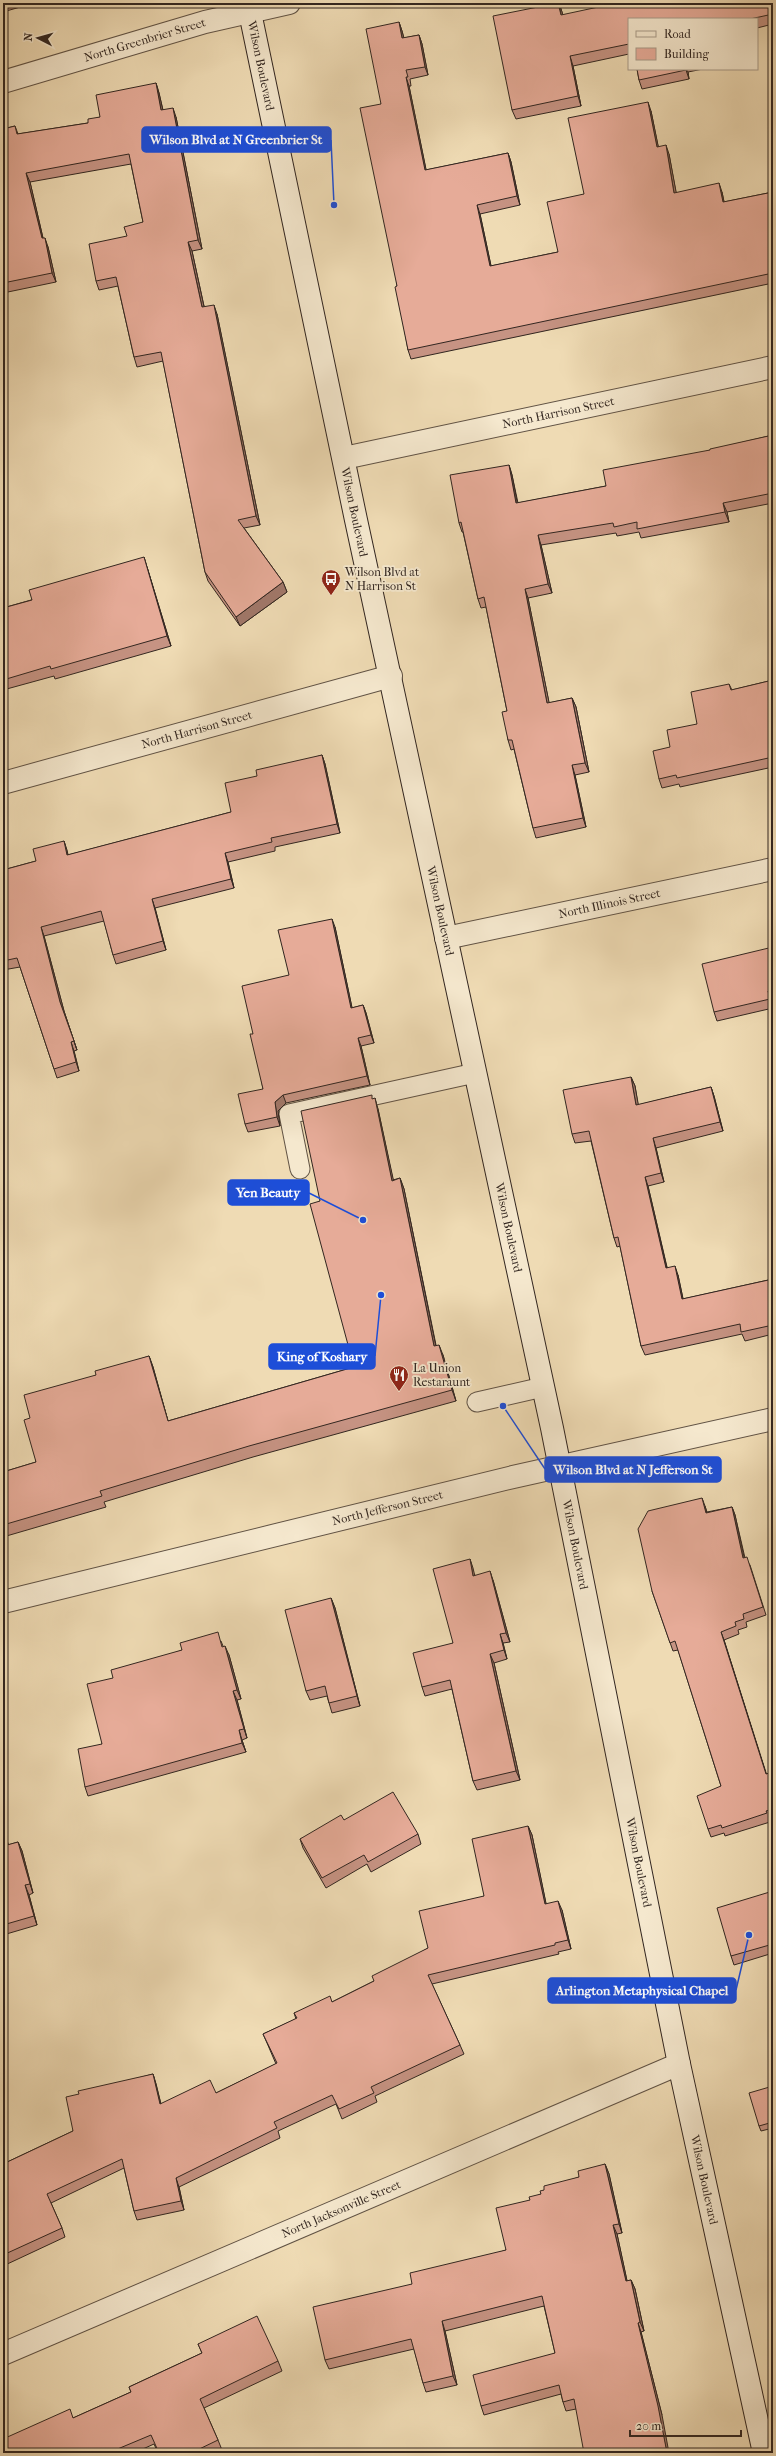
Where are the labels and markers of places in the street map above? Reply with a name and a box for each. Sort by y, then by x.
callout: Wilson Blvd at N Greenbrier St [142,127,331,152]
place label: Wilson Blvd at N Harrison St [344,565,420,593]
bus stop icon: Wilson Blvd at N Harrison St [320,568,342,596]
callout: Yen Beauty [228,1180,309,1205]
callout: King of Koshary [269,1344,375,1369]
place label: La Union Restaraunt [413,1361,471,1389]
restaurant icon: La Union Restaraunt [388,1364,410,1392]
callout: Wilson Blvd at N Jefferson St [545,1457,721,1482]
callout: Arlington Metaphysical Chapel [548,1978,736,2003]

